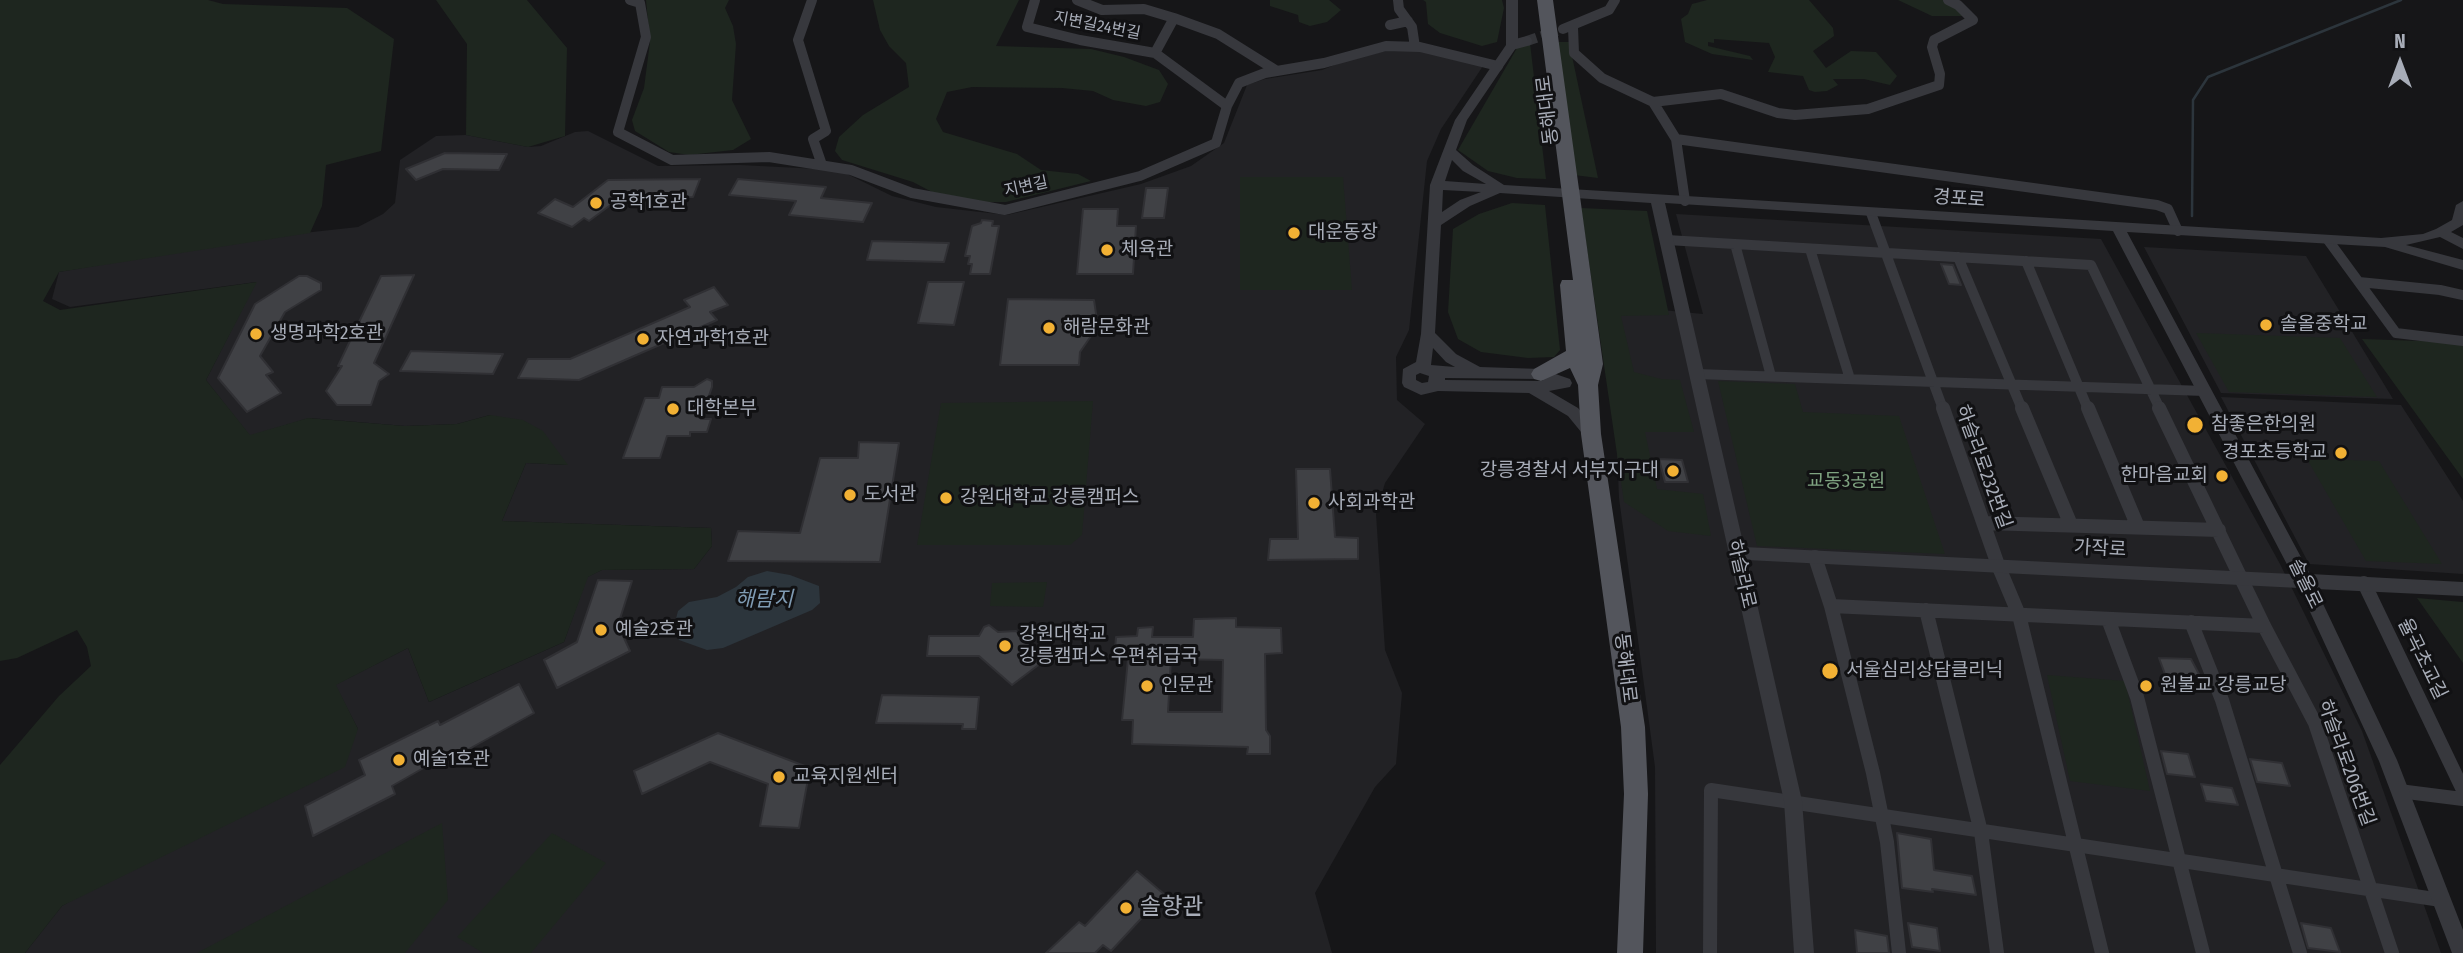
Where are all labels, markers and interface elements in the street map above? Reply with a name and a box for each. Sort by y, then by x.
street label: 지변길24번길 [1052,8,1142,44]
north arrow [2365,28,2435,98]
text: N [2394,30,2406,53]
street label: 동해대로 [1532,74,1564,146]
street label: 지변길 [1002,173,1050,201]
street label: 경포로 [1932,186,1986,212]
place label: 공학1호관 [610,192,687,214]
marker: 공학1호관 [588,195,604,211]
place label: 대운동장 [1308,222,1378,244]
marker: 대운동장 [1286,225,1302,241]
place label: 체육관 [1121,239,1173,261]
marker: 체육관 [1099,242,1115,258]
place label: 솔올중학교 [2280,314,2367,336]
place label: 해람문화관 [1063,317,1150,339]
marker: 솔올중학교 [2258,317,2274,333]
marker: 해람문화관 [1041,320,1057,336]
place label: 생명과학2호관 [270,323,383,345]
marker: 생명과학2호관 [248,326,264,342]
place label: 자연과학1호관 [657,328,769,350]
marker: 자연과학1호관 [635,331,651,347]
place label: 대학본부 [687,398,757,420]
marker: 대학본부 [665,401,681,417]
street label: 하슬라로232번길 [1950,402,2016,532]
place label: 참좋은한의원 [2211,414,2316,436]
marker: 참좋은한의원 [2185,415,2205,435]
place label: 경포초등학교 [2222,442,2327,464]
marker: 경포초등학교 [2333,445,2349,461]
place label: 강릉경찰서 서부지구대 [1480,460,1659,482]
marker: 강릉경찰서 서부지구대 [1665,463,1681,479]
place label: 한마음교회 [2121,465,2208,487]
marker: 한마음교회 [2214,468,2230,484]
park label: 교동3공원 [1807,471,1885,493]
place label: 도서관 [864,484,916,506]
marker: 도서관 [842,487,858,503]
place label: 강원대학교 강릉캠퍼스 [960,487,1139,509]
marker: 강원대학교 강릉캠퍼스 [938,490,954,506]
place label: 사회과학관 [1328,492,1415,514]
marker: 사회과학관 [1306,495,1322,511]
street label: 가작로 [2073,536,2127,562]
street label: 하슬라로 [1722,537,1760,611]
street label: 솔올로 [2283,555,2327,613]
water label: 해람지 [735,587,793,613]
street label: 율곡초교길 [2393,615,2451,703]
place label: 예술2호관 [615,619,693,641]
marker: 예술2호관 [593,622,609,638]
place label: 강원대학교 강릉캠퍼스 우편취급국 [1019,624,1198,668]
street label: 동해대로 [1609,632,1641,704]
marker: 강원대학교 강릉캠퍼스 우편취급국 [997,638,1013,654]
place label: 서울심리상담클리닉 [1846,660,2003,682]
marker: 서울심리상담클리닉 [1820,661,1840,681]
place label: 인문관 [1161,675,1213,697]
place label: 원불교 강릉교당 [2160,675,2287,697]
marker: 인문관 [1139,678,1155,694]
marker: 원불교 강릉교당 [2138,678,2154,694]
street label: 하슬라로206번길 [2313,697,2379,829]
place label: 예술1호관 [413,749,490,771]
marker: 예술1호관 [391,752,407,768]
place label: 교육지원센터 [793,766,898,788]
marker: 교육지원센터 [771,769,787,785]
place label: 솔향관 [1140,894,1203,922]
marker: 솔향관 [1118,900,1134,916]

